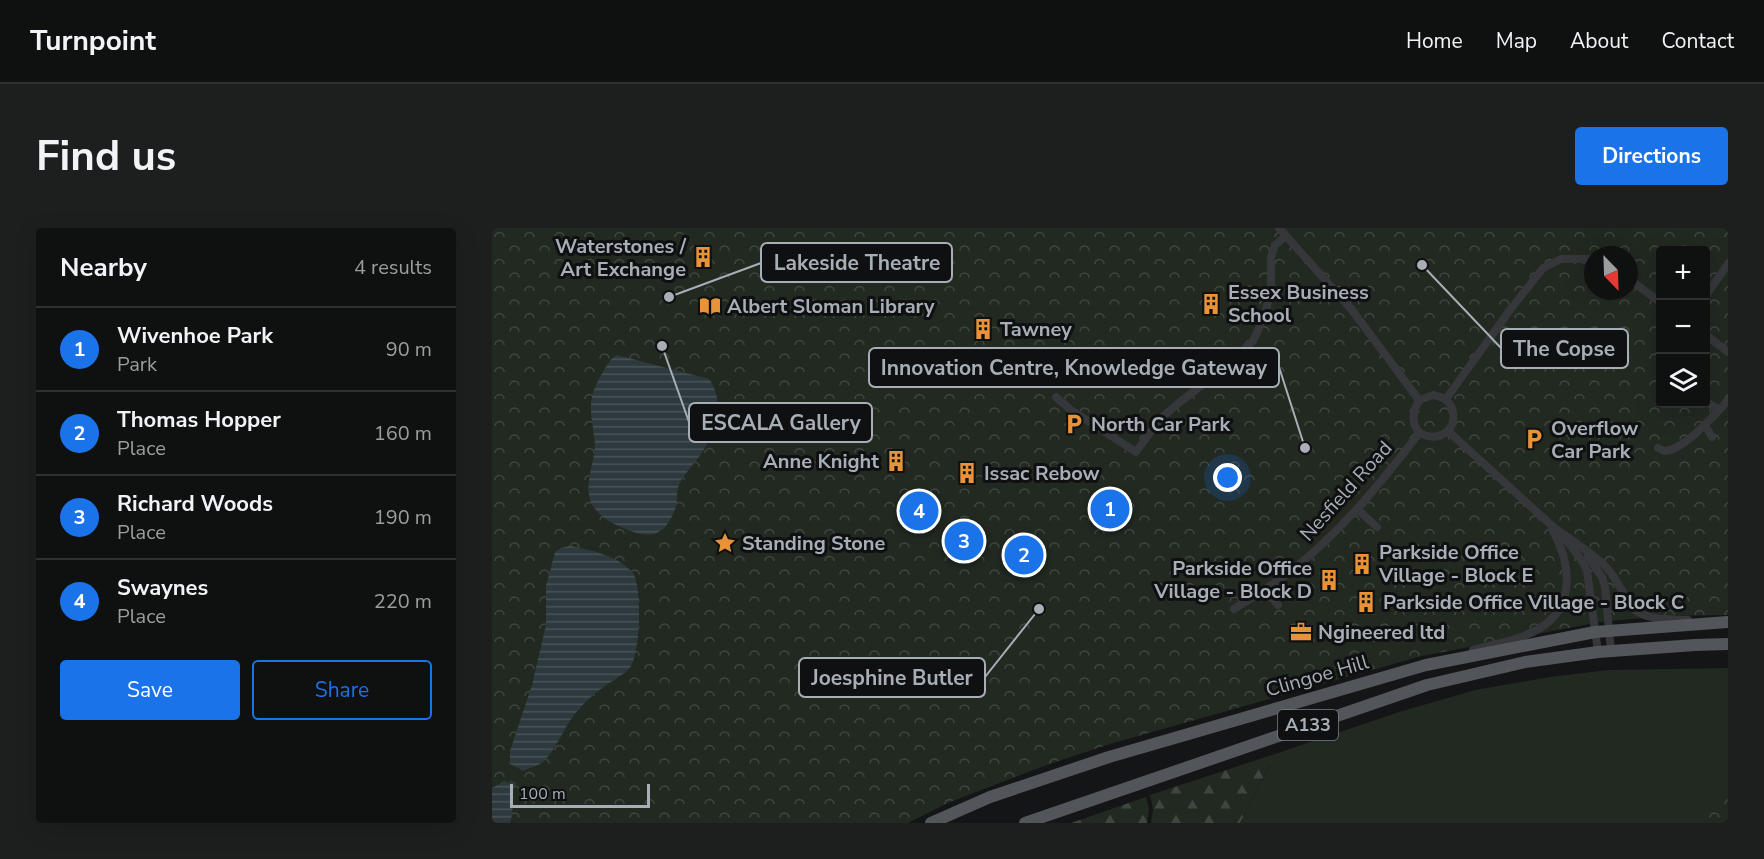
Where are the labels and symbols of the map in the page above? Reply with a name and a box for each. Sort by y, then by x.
place label: Waterstones / Art Exchange [555,233,687,283]
callout: Lakeside Theatre [761,243,952,282]
building icon: Waterstones / Art Exchange [691,245,715,269]
north arrow [1584,246,1638,300]
text: Lakeside Theatre [774,249,940,277]
place label: Essex Business School [1228,279,1369,329]
building icon: Essex Business School [1199,292,1223,316]
place label: Albert Sloman Library [727,293,935,320]
library icon: Albert Sloman Library [698,294,722,318]
place label: Tawney [1000,316,1072,343]
building icon: Tawney [971,317,995,341]
callout: The Copse [1501,329,1628,368]
text: The Copse [1513,335,1615,363]
callout: Innovation Centre, Knowledge Gateway [869,348,1279,387]
text: Innovation Centre, Knowledge Gateway [881,354,1268,382]
callout: ESCALA Gallery [689,403,872,442]
text: ESCALA Gallery [701,409,862,437]
place label: North Car Park [1091,411,1231,438]
parking icon: North Car Park [1062,412,1086,436]
place label: Overflow Car Park [1551,415,1638,465]
parking icon: Overflow Car Park [1522,427,1546,451]
street label: Nesfield Road [1294,435,1398,547]
place label: Anne Knight [763,448,879,475]
building icon: Anne Knight [884,449,908,473]
place label: Issac Rebow [984,460,1100,487]
building icon: Issac Rebow [955,461,979,485]
your location [1213,463,1242,492]
pin: 1 [1090,486,1130,532]
pin: 4 [900,488,938,534]
pin: 3 [944,518,984,564]
place label: Standing Stone [742,530,885,557]
place icon: Standing Stone [713,531,737,555]
pin: 2 [1004,532,1044,578]
place label: Parkside Office Village - Block E [1378,539,1534,589]
building icon: Parkside Office Village - Block E [1350,552,1374,576]
place label: Parkside Office Village - Block D [1153,555,1312,605]
building icon: Parkside Office Village - Block D [1317,568,1341,592]
place label: Parkside Office Village - Block C [1383,589,1684,616]
building icon: Parkside Office Village - Block C [1354,590,1378,614]
place label: Ngineered ltd [1318,619,1445,646]
office icon: Ngineered ltd [1289,620,1313,644]
street label: Clingoe Hill [1262,648,1372,704]
callout: Joesphine Butler [799,658,985,697]
text: Joesphine Butler [810,664,974,692]
road number: A133 [1278,710,1338,740]
scale bar [510,781,650,808]

